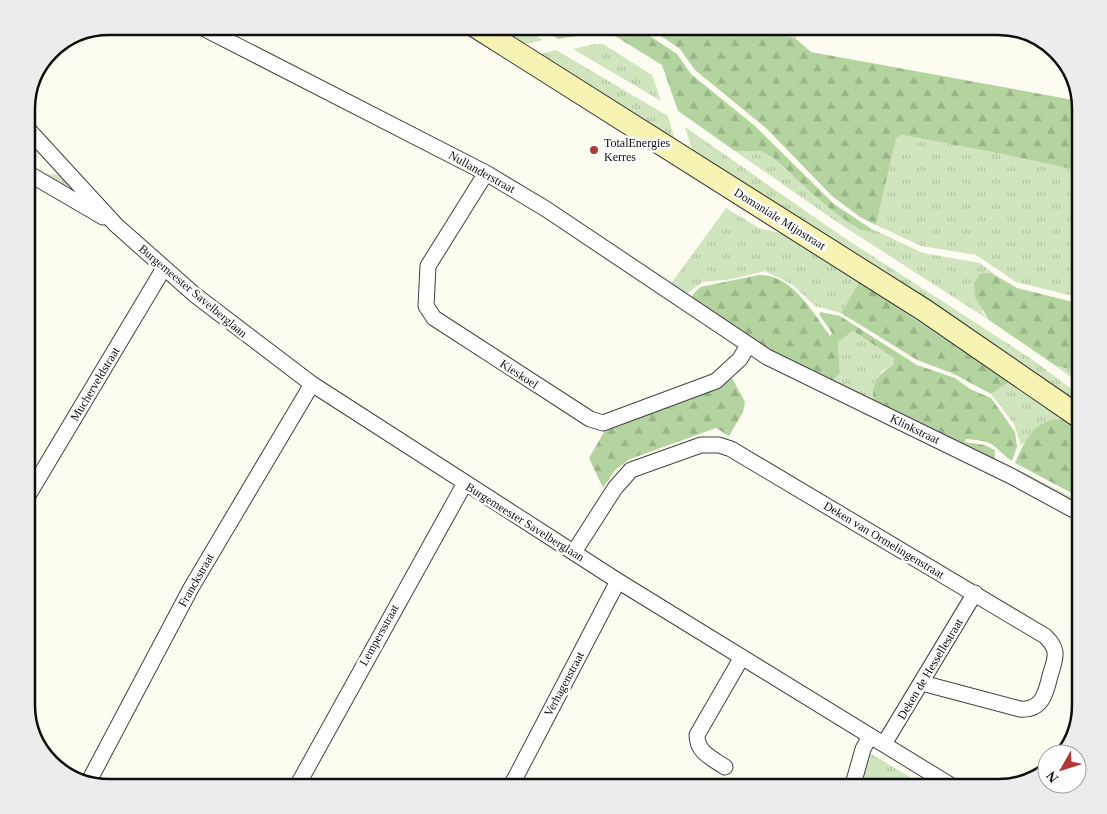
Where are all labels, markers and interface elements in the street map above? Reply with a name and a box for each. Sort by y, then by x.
place label: TotalEnergies Kerres [604,136,671,164]
marker: TotalEnergies Kerres [588,144,600,156]
street label: Nullanderstraat [446,148,518,196]
street label: Domaniale Mijnstraat [732,185,829,253]
street label: Burgemeester Savelberglaan [136,242,250,340]
street label: Mucherveldstraat [67,344,123,424]
street label: Kieskoel [497,357,541,392]
street label: Klinkstraat [888,411,943,447]
street label: Burgemeester Savelberglaan [463,480,587,564]
street label: Deken van Ormelingenstraat [821,498,947,582]
street label: Franckstraat [175,550,217,609]
street label: Lempersstraat [356,601,402,668]
street label: Deken de Hessellestraat [894,615,966,722]
street label: Verhagenstraat [541,649,587,719]
north arrow [1037,744,1087,794]
text: N [1043,768,1061,786]

